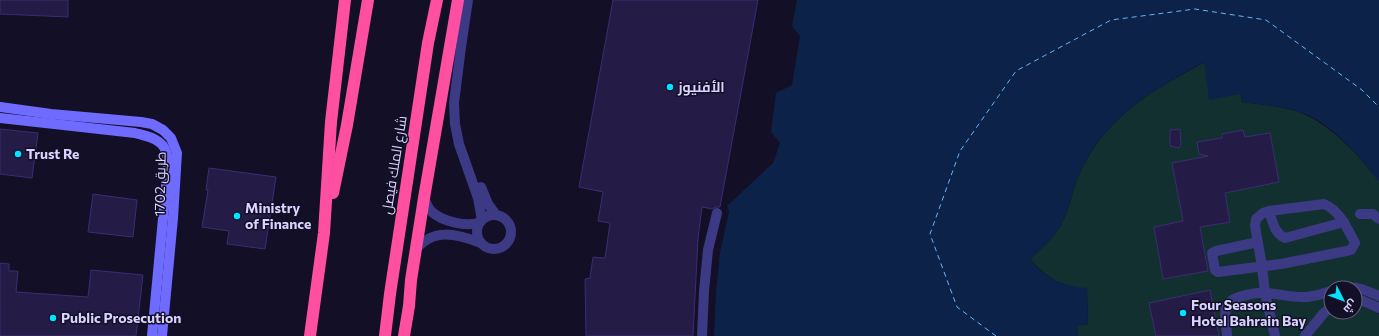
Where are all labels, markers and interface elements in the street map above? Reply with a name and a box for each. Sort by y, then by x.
place label: الأفنيوز [677,78,725,96]
marker: الأفنيوز [665,82,675,92]
street label: شارع الملك فيصل [377,114,411,216]
place label: Trust Re [26,145,80,162]
marker: Trust Re [13,149,23,159]
street label: طريق 1702 [150,151,170,217]
place label: Ministry of Finance [245,199,311,232]
marker: Ministry of Finance [232,211,242,221]
north arrow [1323,280,1363,320]
place label: Four Seasons Hotel Bahrain Bay [1191,296,1306,329]
text: ش [1341,297,1360,317]
marker: Four Seasons Hotel Bahrain Bay [1178,308,1188,318]
place label: Public Prosecution [61,309,181,326]
marker: Public Prosecution [48,313,58,323]

